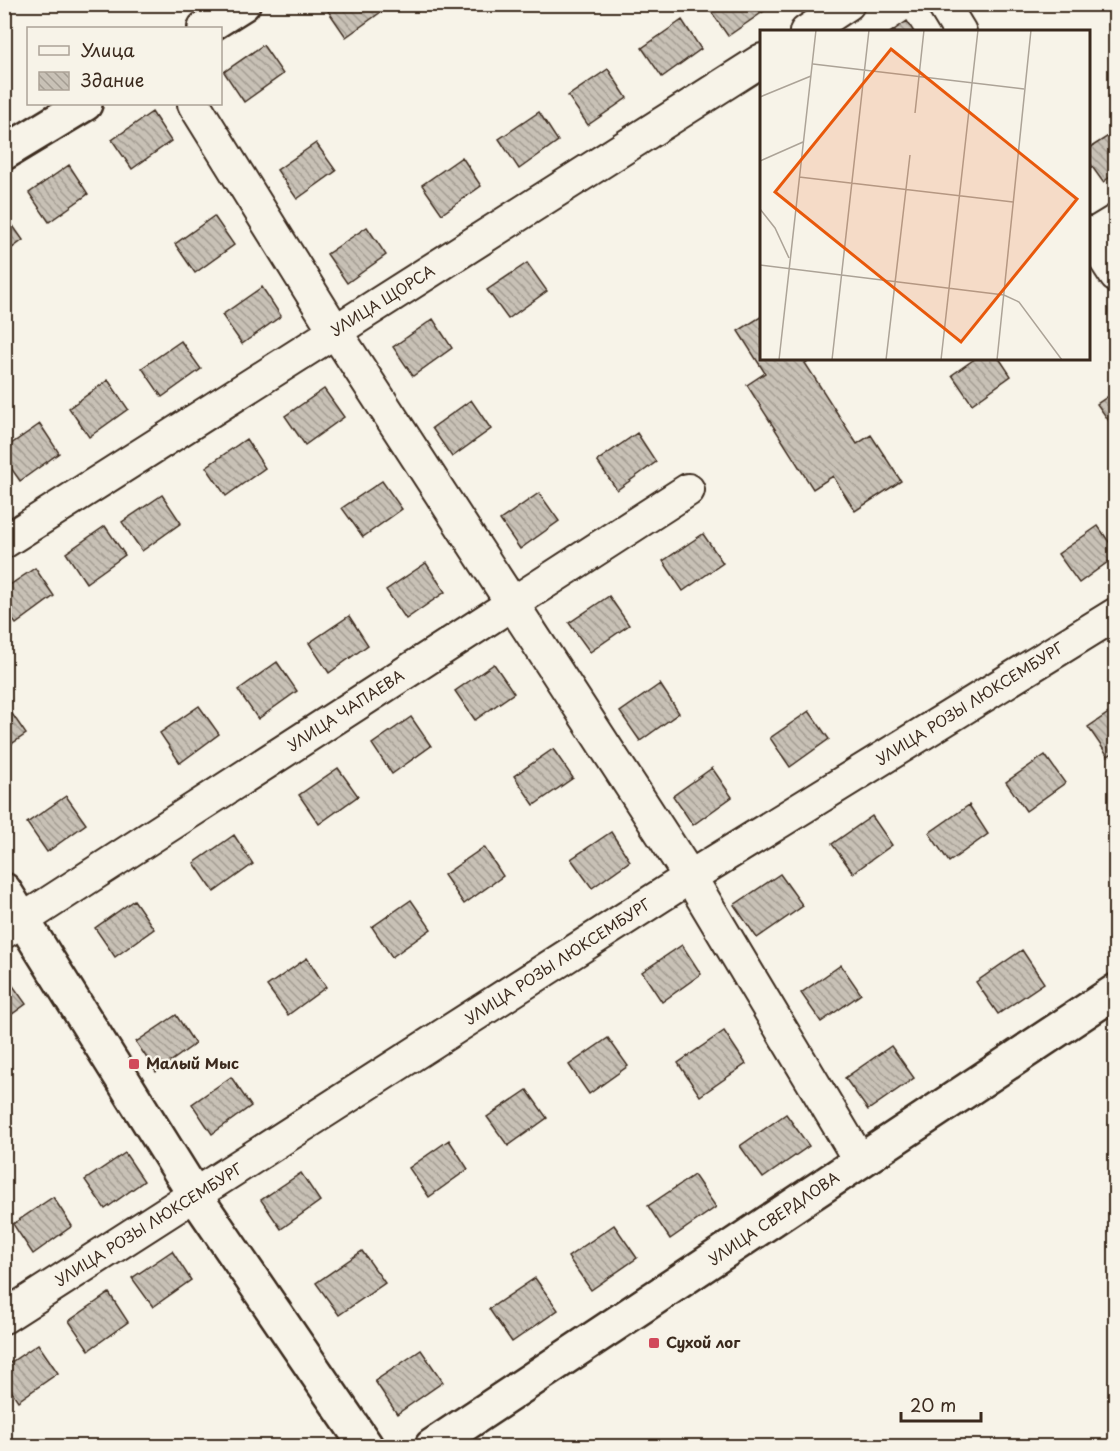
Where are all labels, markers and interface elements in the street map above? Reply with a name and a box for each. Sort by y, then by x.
legend [27,27,222,105]
inset map [760,30,1090,360]
text: Улица [81,36,135,63]
text: Здание [81,66,144,93]
street label: УЛИЦА ЩОРСА [326,258,439,341]
street label: УЛИЦА РОЗЫ ЛЮКСЕМБУРГ [871,635,1068,770]
street label: УЛИЦА ЧАПАЕВА [282,663,408,756]
street label: УЛИЦА РОЗЫ ЛЮКСЕМБУРГ [460,891,655,1030]
place label: Малый Мыс [146,1051,239,1074]
marker: Малый Мыс [127,1057,141,1071]
street label: УЛИЦА РОЗЫ ЛЮКСЕМБУРГ [50,1156,247,1291]
street label: УЛИЦА СВЕРДЛОВА [703,1165,843,1270]
place label: Сухой лог [666,1330,741,1353]
marker: Сухой лог [647,1336,661,1350]
scale bar [901,1385,980,1423]
text: 20 m [910,1391,956,1418]

